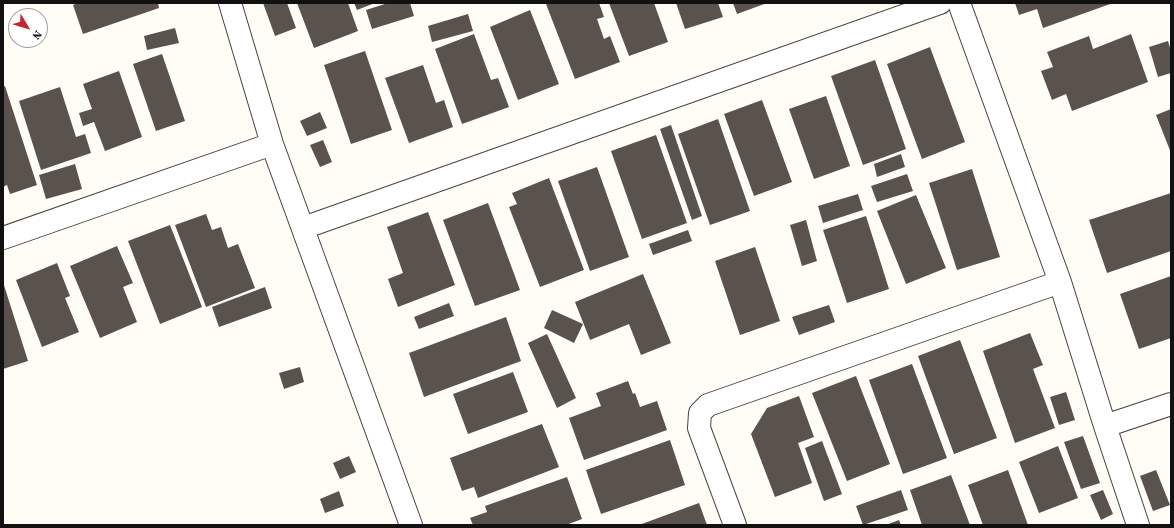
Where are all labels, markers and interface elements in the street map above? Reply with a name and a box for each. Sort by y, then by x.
north arrow [8,8,48,48]
text: N [29,27,45,43]

